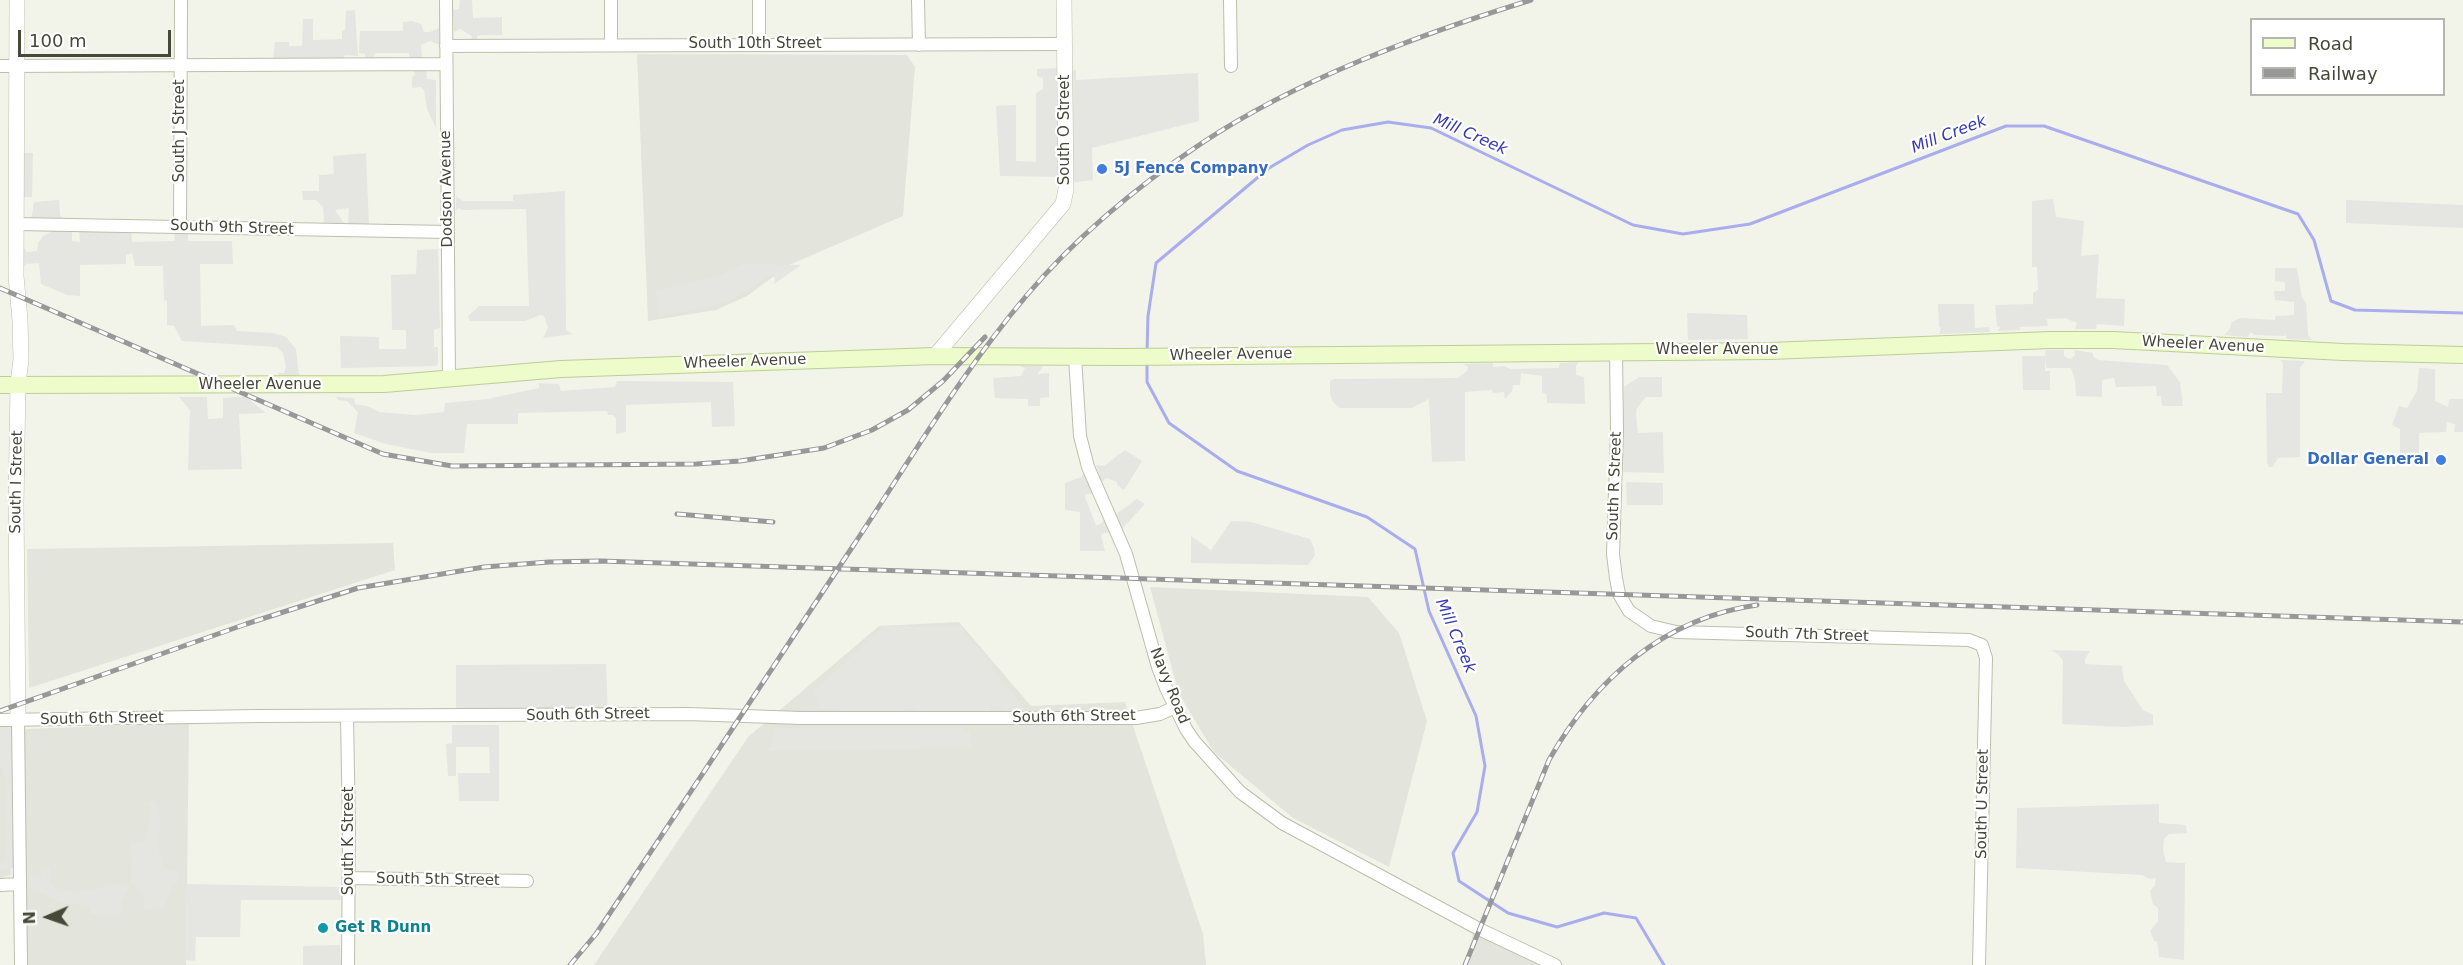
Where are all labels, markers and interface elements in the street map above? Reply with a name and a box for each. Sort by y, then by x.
scale bar [21,18,174,56]
legend [2250,18,2445,96]
text: 100 m [29,30,87,51]
text: Road [2308,33,2353,54]
street label: South 10th Street [688,35,822,53]
text: Railway [2308,63,2378,84]
street label: South O Street [1056,75,1074,185]
street label: South J Street [171,79,189,183]
water label: Mill Creek [1430,110,1510,160]
water label: Mill Creek [1909,112,1989,158]
street label: Dodson Avenue [437,130,457,248]
place label: 5J Fence Company [1114,160,1268,178]
marker: 5J Fence Company [1095,162,1109,176]
street label: South 9th Street [170,217,294,239]
street label: Wheeler Avenue [2141,333,2265,357]
street label: Wheeler Avenue [1656,341,1778,359]
street label: Wheeler Avenue [1169,345,1293,365]
street label: Wheeler Avenue [683,351,807,373]
street label: Wheeler Avenue [199,376,321,394]
street label: South I Street [7,430,27,534]
street label: South R Street [1604,431,1626,541]
place label: Dollar General [2307,451,2429,469]
marker: Dollar General [2434,453,2448,467]
water label: Mill Creek [1431,596,1479,676]
street label: South 7th Street [1745,624,1869,646]
street label: Navy Road [1146,645,1192,727]
street label: South 6th Street [526,705,650,725]
street label: South 6th Street [1012,707,1136,727]
street label: South 6th Street [40,709,164,729]
street label: South U Street [1973,749,1993,859]
street label: South K Street [340,787,358,895]
street label: South 5th Street [376,870,500,890]
north arrow [18,887,78,947]
text: N [20,911,39,925]
place label: Get R Dunn [335,919,431,937]
marker: Get R Dunn [316,921,330,935]

